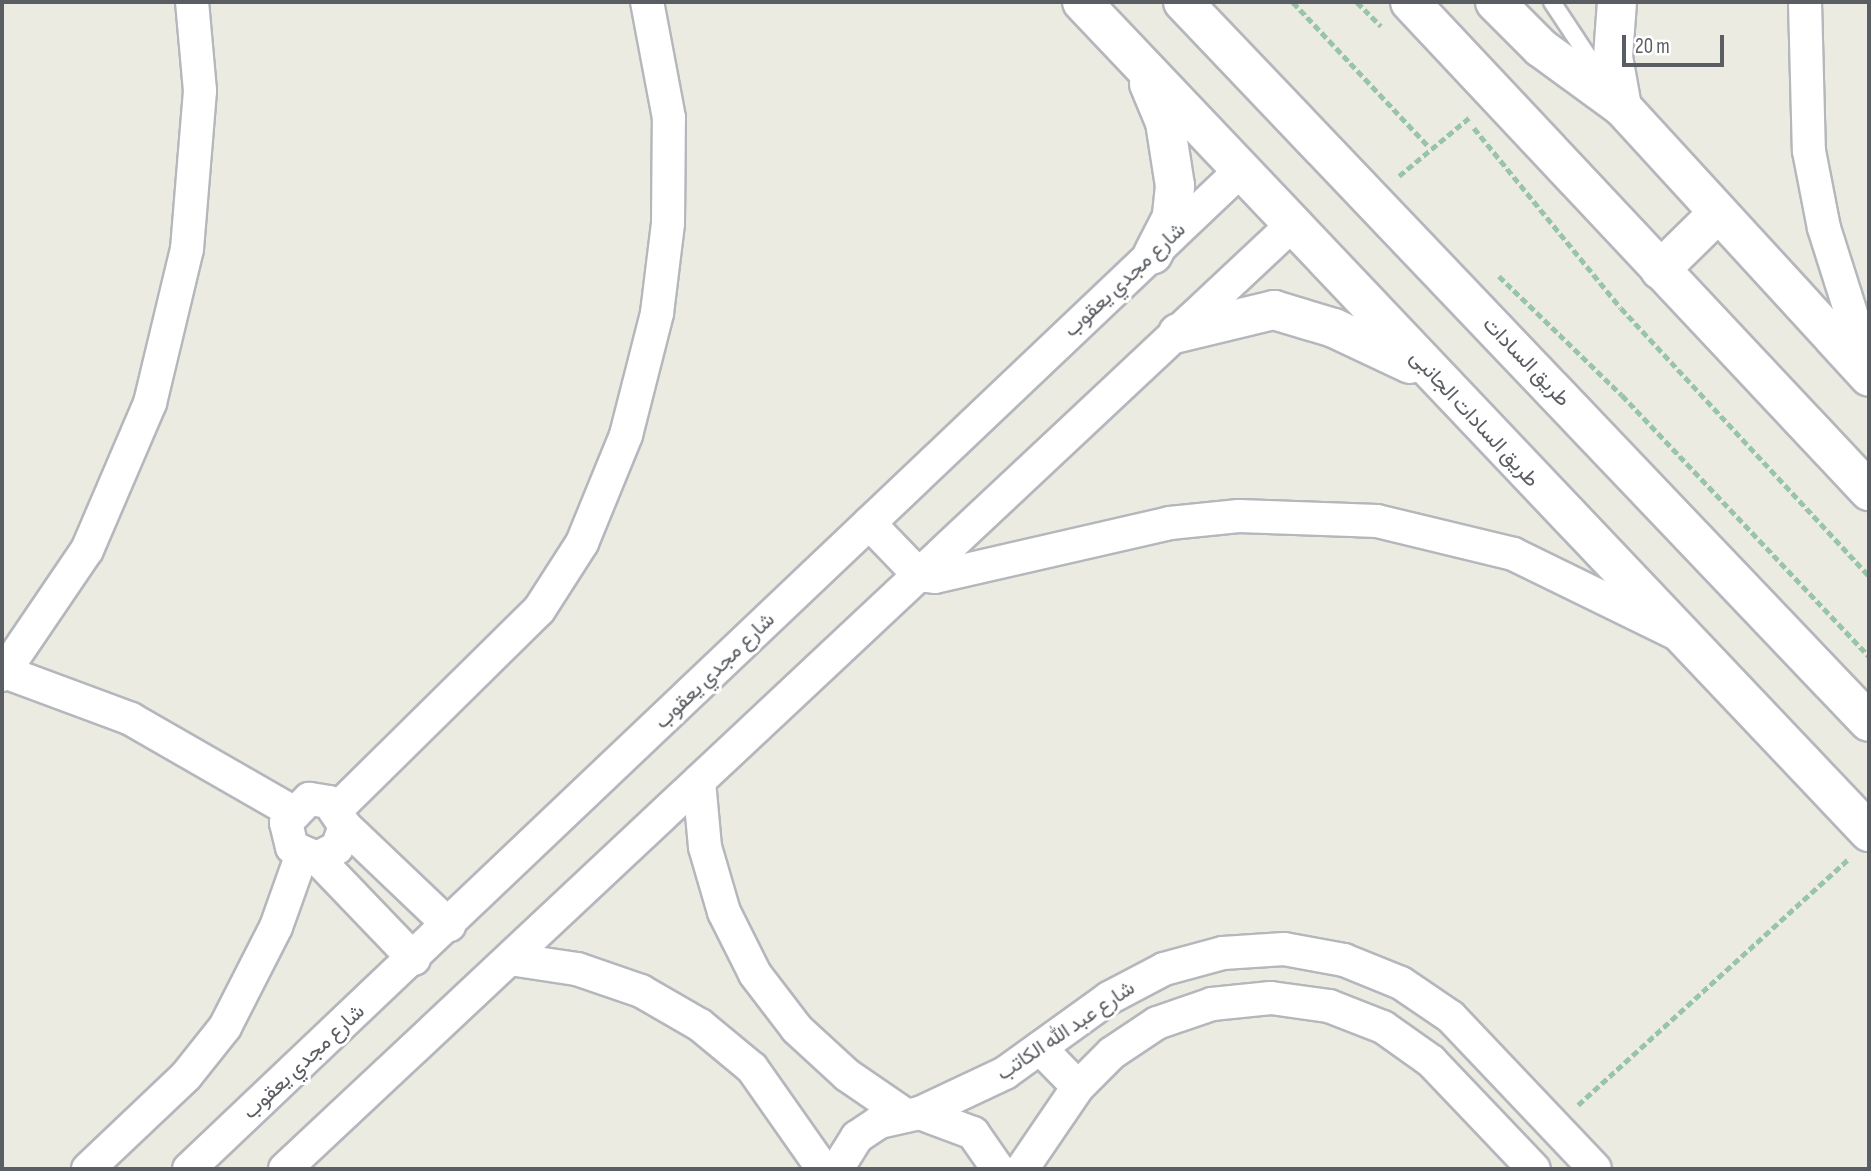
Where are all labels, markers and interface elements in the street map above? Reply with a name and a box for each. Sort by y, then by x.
scale bar [1626,21,1728,65]
text: 20 m [1635,34,1670,59]
street label: شارع مجدي يعقوب [1059,217,1191,343]
street label: طريق السادات [1477,312,1575,412]
street label: طريق السادات الجانبى [1404,345,1544,493]
street label: شارع مجدي يعقوب [650,607,780,735]
street label: شارع عبد الله الكاتب [992,975,1140,1087]
street label: شارع مجدي يعقوب [238,999,370,1125]

